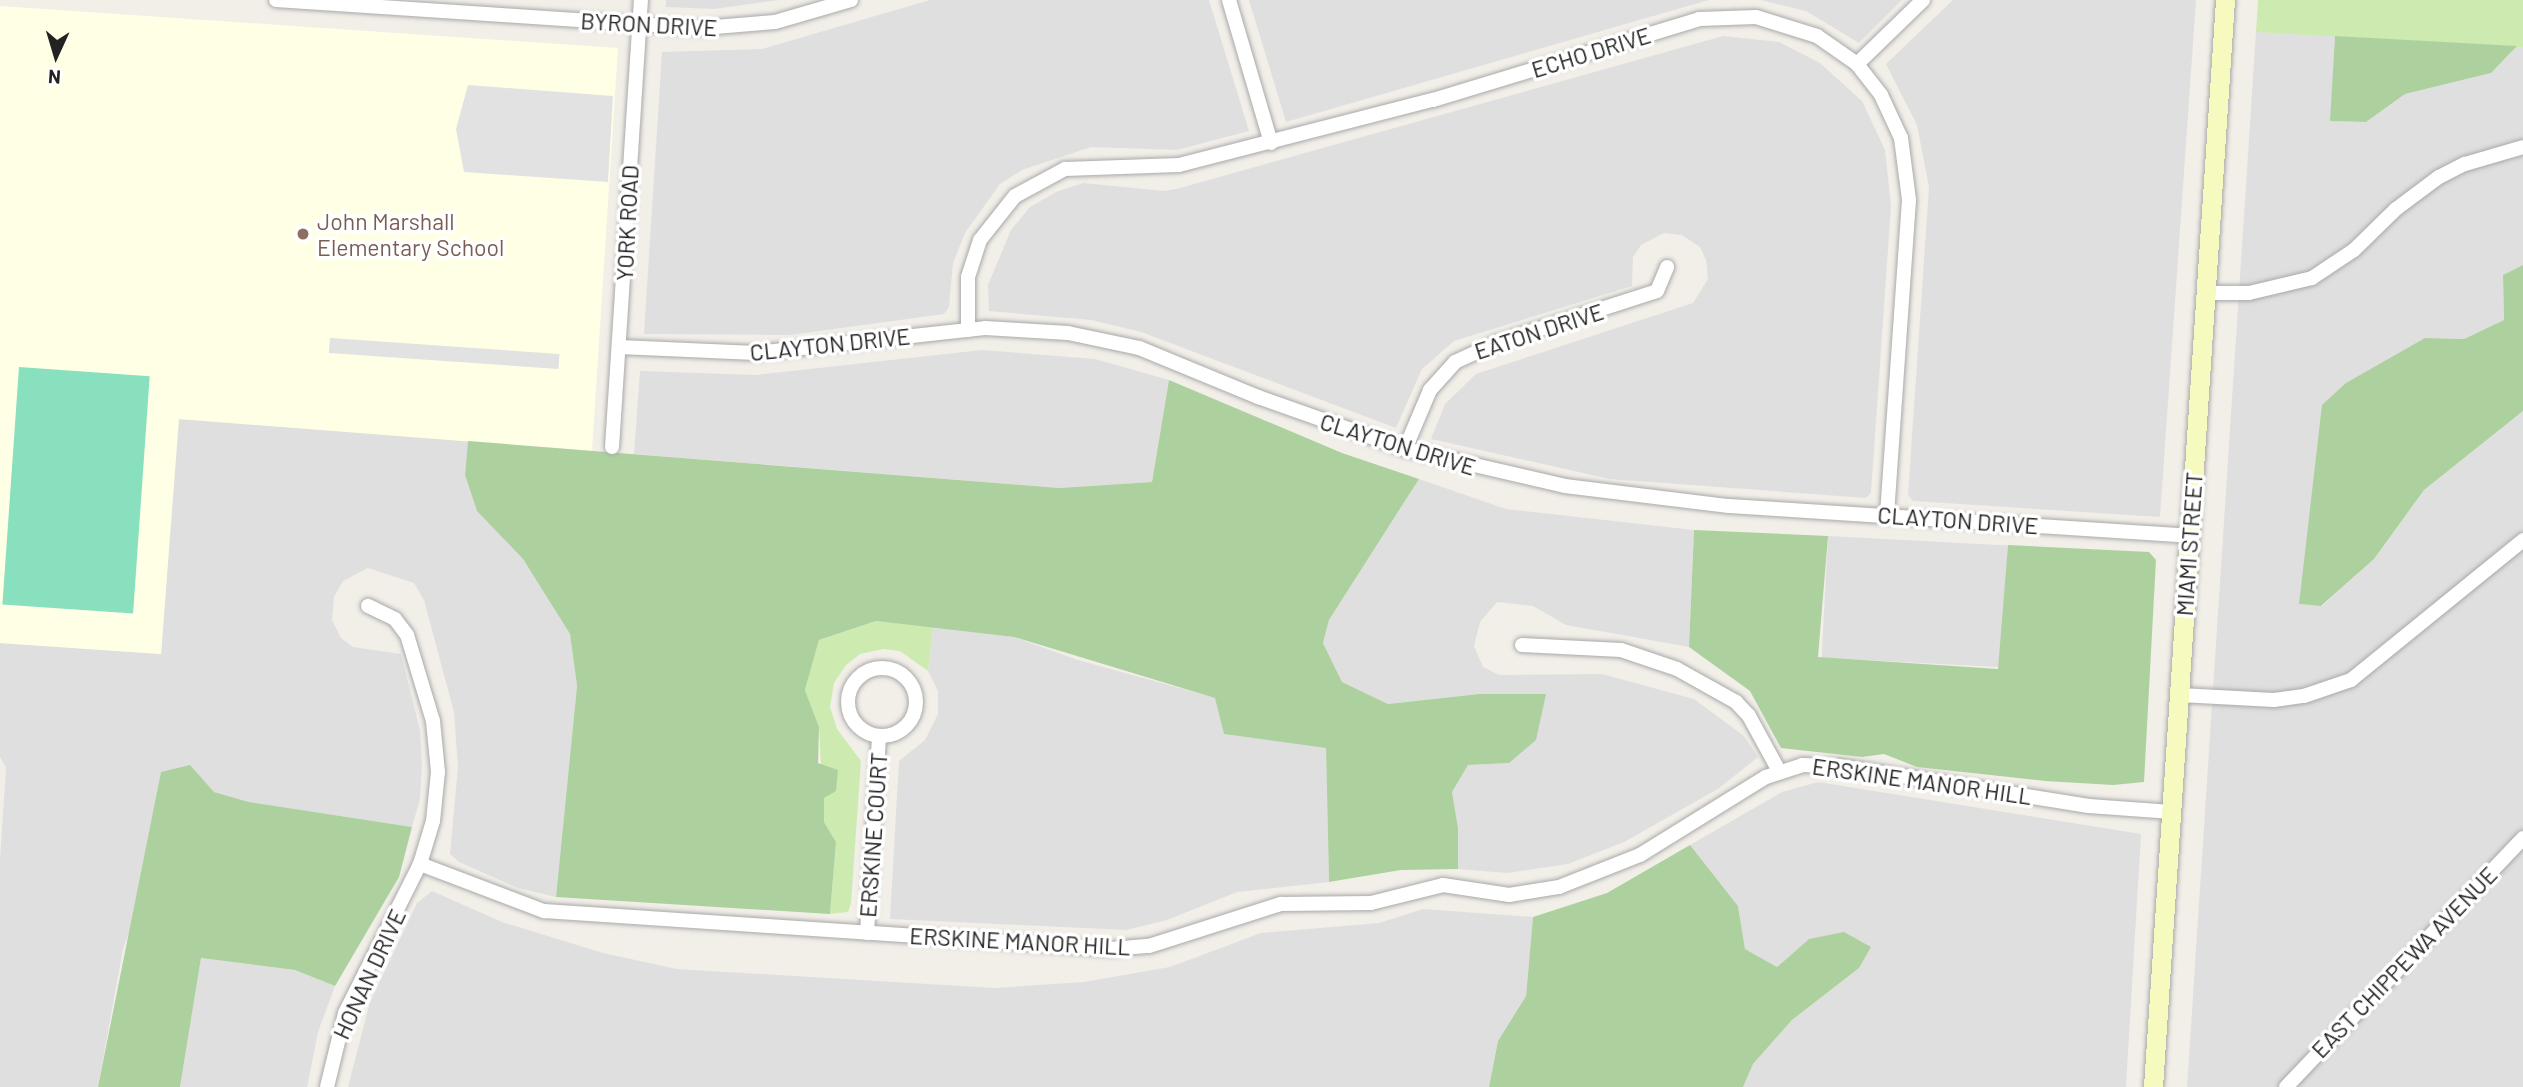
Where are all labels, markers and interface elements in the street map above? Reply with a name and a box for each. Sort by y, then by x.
street label: BYRON DRIVE [580,7,718,41]
north arrow [21,21,91,91]
street label: ECHO DRIVE [1528,21,1654,83]
text: N [47,66,62,89]
street label: YORK ROAD [610,164,644,282]
place label: John Marshall Elementary School [317,207,504,261]
marker: John Marshall Elementary School [295,226,311,242]
street label: EATON DRIVE [1471,297,1607,365]
street label: CLAYTON DRIVE [748,322,912,366]
street label: CLAYTON DRIVE [1317,407,1479,481]
street label: MIAMI STREET [2170,471,2208,617]
street label: CLAYTON DRIVE [1877,501,2039,539]
street label: ERSKINE COURT [853,751,893,919]
street label: ERSKINE MANOR HILL [1811,752,2033,810]
street label: EAST CHIPPEWA AVENUE [2305,861,2503,1063]
street label: HONAN DRIVE [327,905,411,1043]
street label: ERSKINE MANOR HILL [909,921,1131,961]

